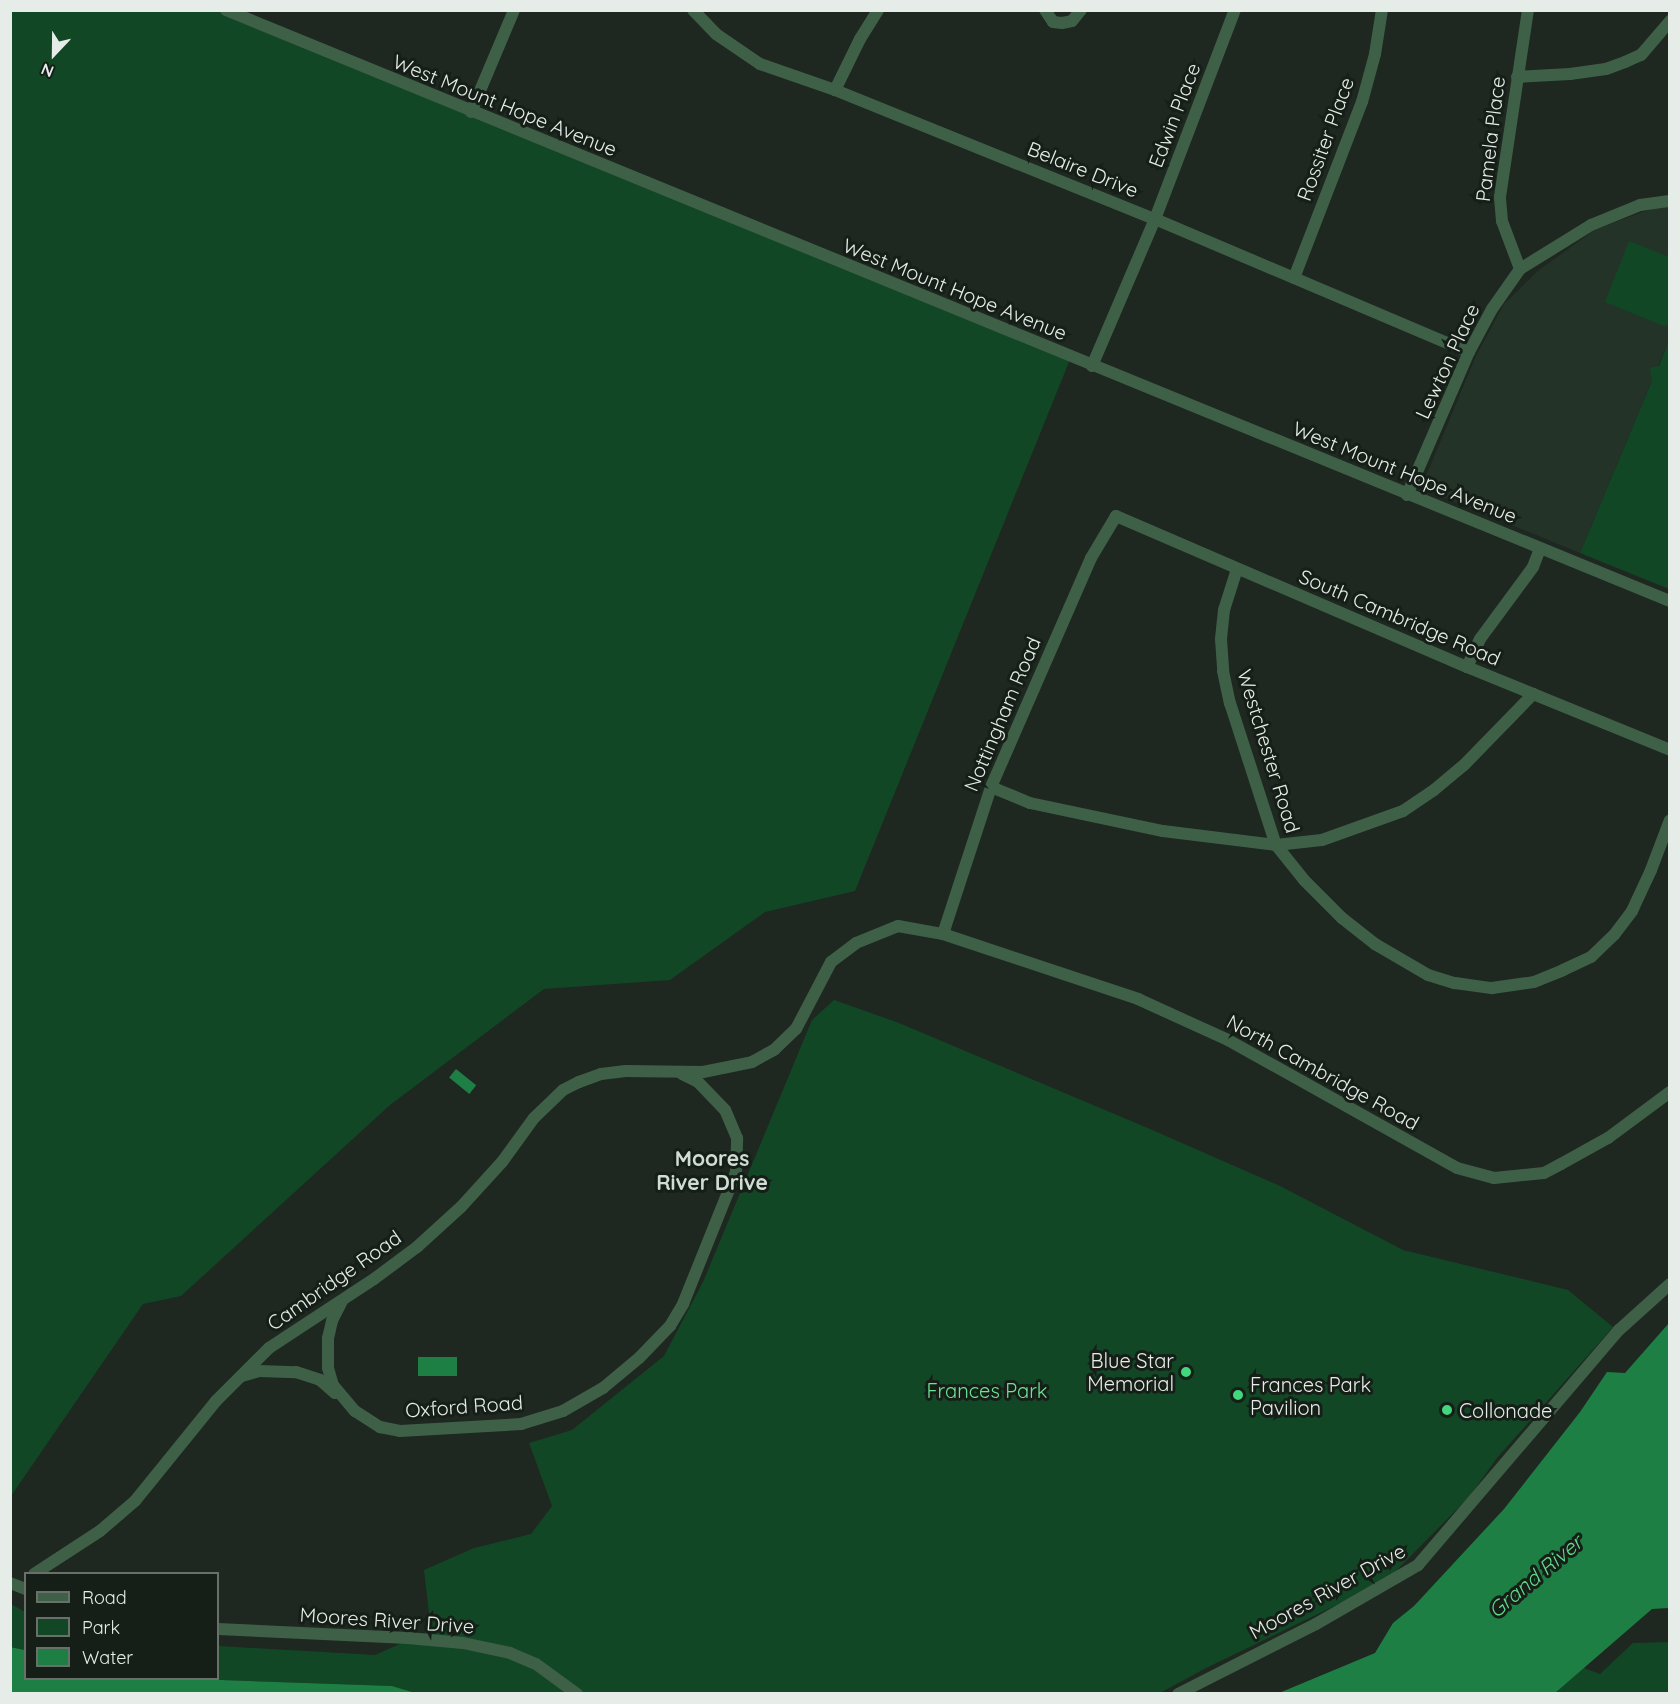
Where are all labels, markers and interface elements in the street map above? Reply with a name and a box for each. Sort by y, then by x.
north arrow [24,24,84,84]
street label: West Mount Hope Avenue [389,49,621,161]
text: N [38,59,56,82]
street label: Edwin Place [1143,59,1205,171]
street label: Rossiter Place [1292,74,1358,204]
street label: Pamela Place [1470,75,1510,203]
street label: Belaire Drive [1024,136,1142,202]
street label: West Mount Hope Avenue [839,233,1071,345]
street label: Lewton Place [1410,300,1484,422]
street label: West Mount Hope Avenue [1289,416,1521,528]
street label: South Cambridge Road [1296,564,1504,670]
street label: Nottingham Road [959,633,1045,795]
street label: Westchester Road [1233,666,1305,836]
street label: North Cambridge Road [1223,1009,1423,1135]
district label: Moores River Drive [656,1145,768,1195]
street label: Cambridge Road [262,1225,406,1335]
place label: Blue Star Memorial [1087,1348,1174,1395]
marker: Blue Star Memorial [1179,1365,1193,1379]
place label: Frances Park Pavilion [1250,1372,1371,1419]
park label: Frances Park [926,1378,1048,1402]
marker: Frances Park Pavilion [1231,1388,1245,1402]
street label: Oxford Road [404,1390,524,1422]
place label: Collonade [1459,1398,1552,1422]
marker: Collonade [1440,1403,1454,1417]
water label: Grand River [1483,1529,1587,1623]
street label: Moores River Drive [1245,1538,1409,1644]
legend [24,1572,219,1680]
text: Road [82,1586,127,1609]
street label: Moores River Drive [299,1602,475,1638]
text: Park [82,1616,120,1639]
text: Water [82,1646,133,1669]

